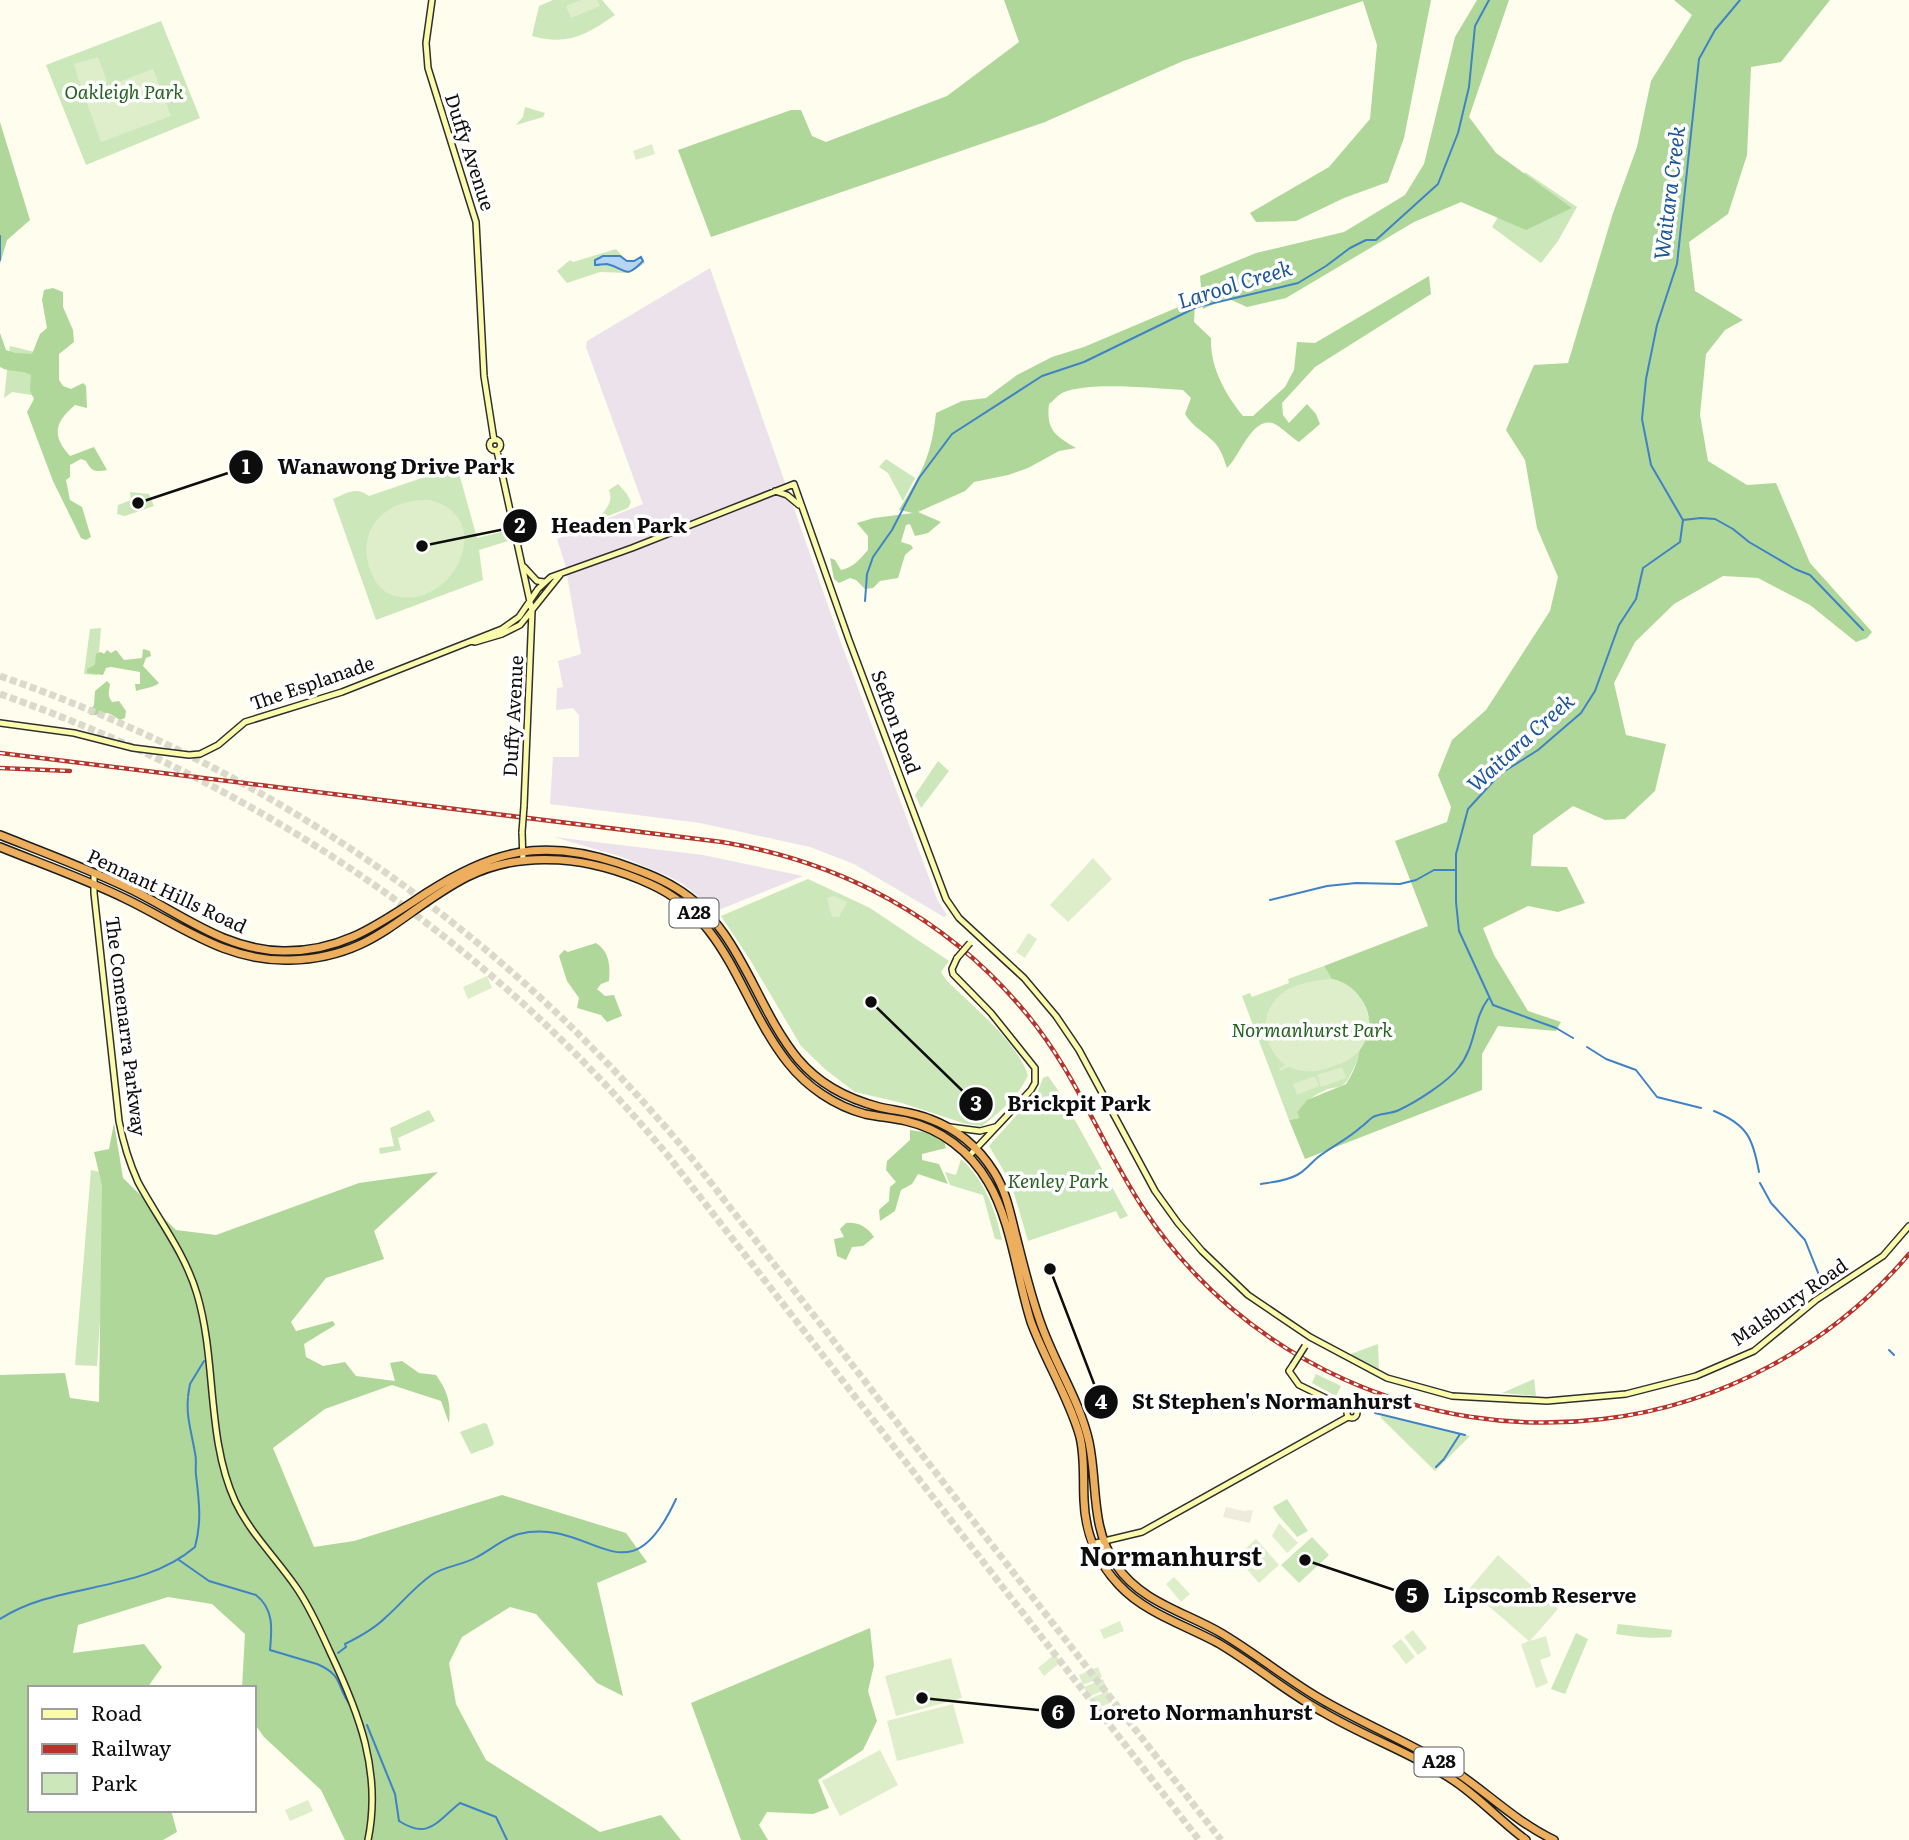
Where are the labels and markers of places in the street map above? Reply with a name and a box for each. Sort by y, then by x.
callout: Wanawong Drive Park [228,446,529,488]
callout: Headen Park [502,505,702,547]
callout: Brickpit Park [958,1083,1165,1125]
callout: St Stephen's Normanhurst [1083,1381,1426,1423]
callout: Lipscomb Reserve [1395,1575,1651,1617]
callout: Loreto Normanhurst [1041,1691,1327,1733]

